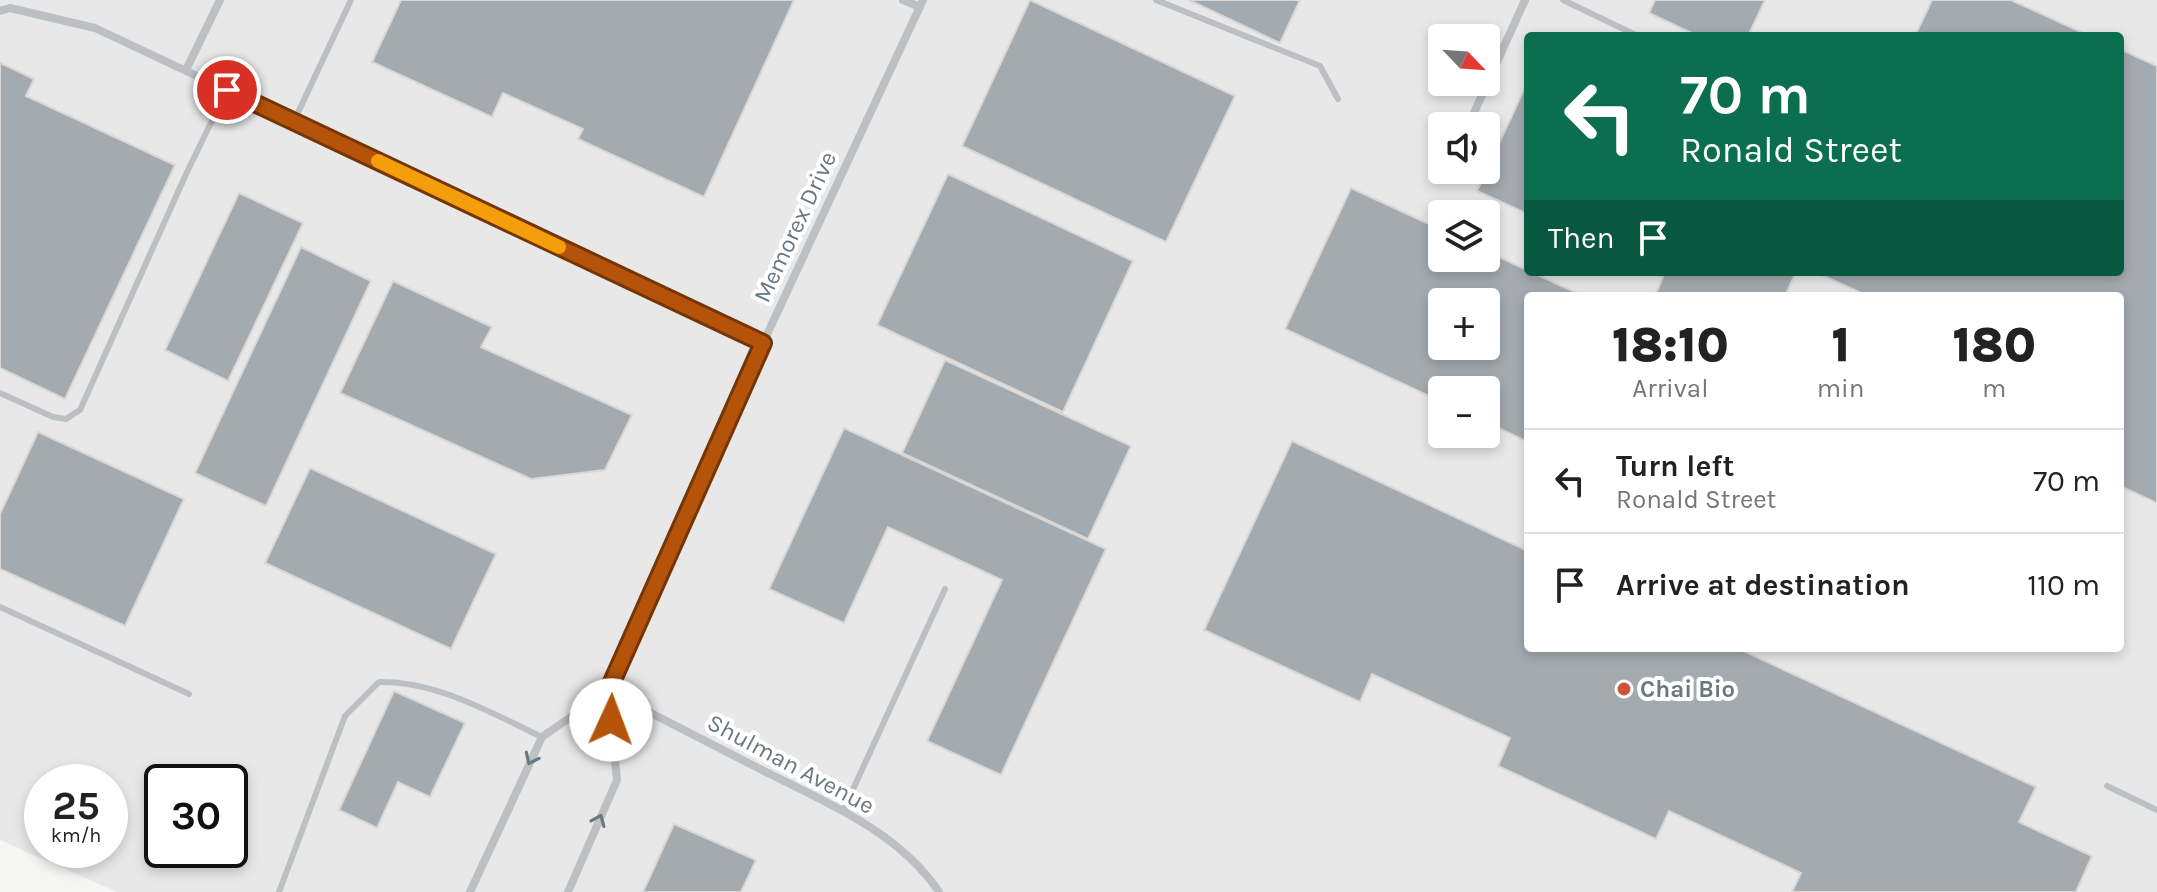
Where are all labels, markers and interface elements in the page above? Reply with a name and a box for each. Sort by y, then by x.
north arrow [1428,24,1500,96]
map controls [1428,24,1500,448]
pin [193,56,261,124]
text: 70 m [1680,62,1811,127]
icon: left [1548,64,1652,168]
icon: arrive [205,68,249,112]
button: sound [1428,112,1500,184]
text: Ronald Street [1680,129,1902,171]
street label: Memorex Drive [748,147,842,307]
button: layers [1428,200,1500,272]
icon: arrive [1631,216,1675,260]
text: Then [1548,220,1615,256]
button: + [1428,288,1500,360]
text: 18:10 [1612,317,1729,373]
text: 1 [1831,317,1850,373]
text: 180 [1953,317,2036,373]
text: Arrival [1632,373,1708,404]
text: min [1817,373,1865,404]
text: m [1982,373,2006,404]
button: − [1428,376,1500,448]
text: Turn left [1616,448,1734,484]
icon: left [1548,459,1592,503]
text: 70 m [2033,463,2100,499]
text: Ronald Street [1616,484,1776,515]
icon: arrive [1548,563,1592,607]
text: Arrive at destination [1616,567,1910,603]
text: 110 m [2027,567,2100,603]
place label: Chai Bio [1640,675,1735,703]
position arrow [569,678,653,762]
marker: Chai Bio [1615,680,1633,698]
street label: Shulman Avenue [703,708,879,820]
one-way arrow [525,751,541,766]
speed limit sign: 30 [144,764,248,868]
text: 25 [52,782,100,829]
one-way arrow [590,814,606,829]
text: km/h [51,824,101,847]

